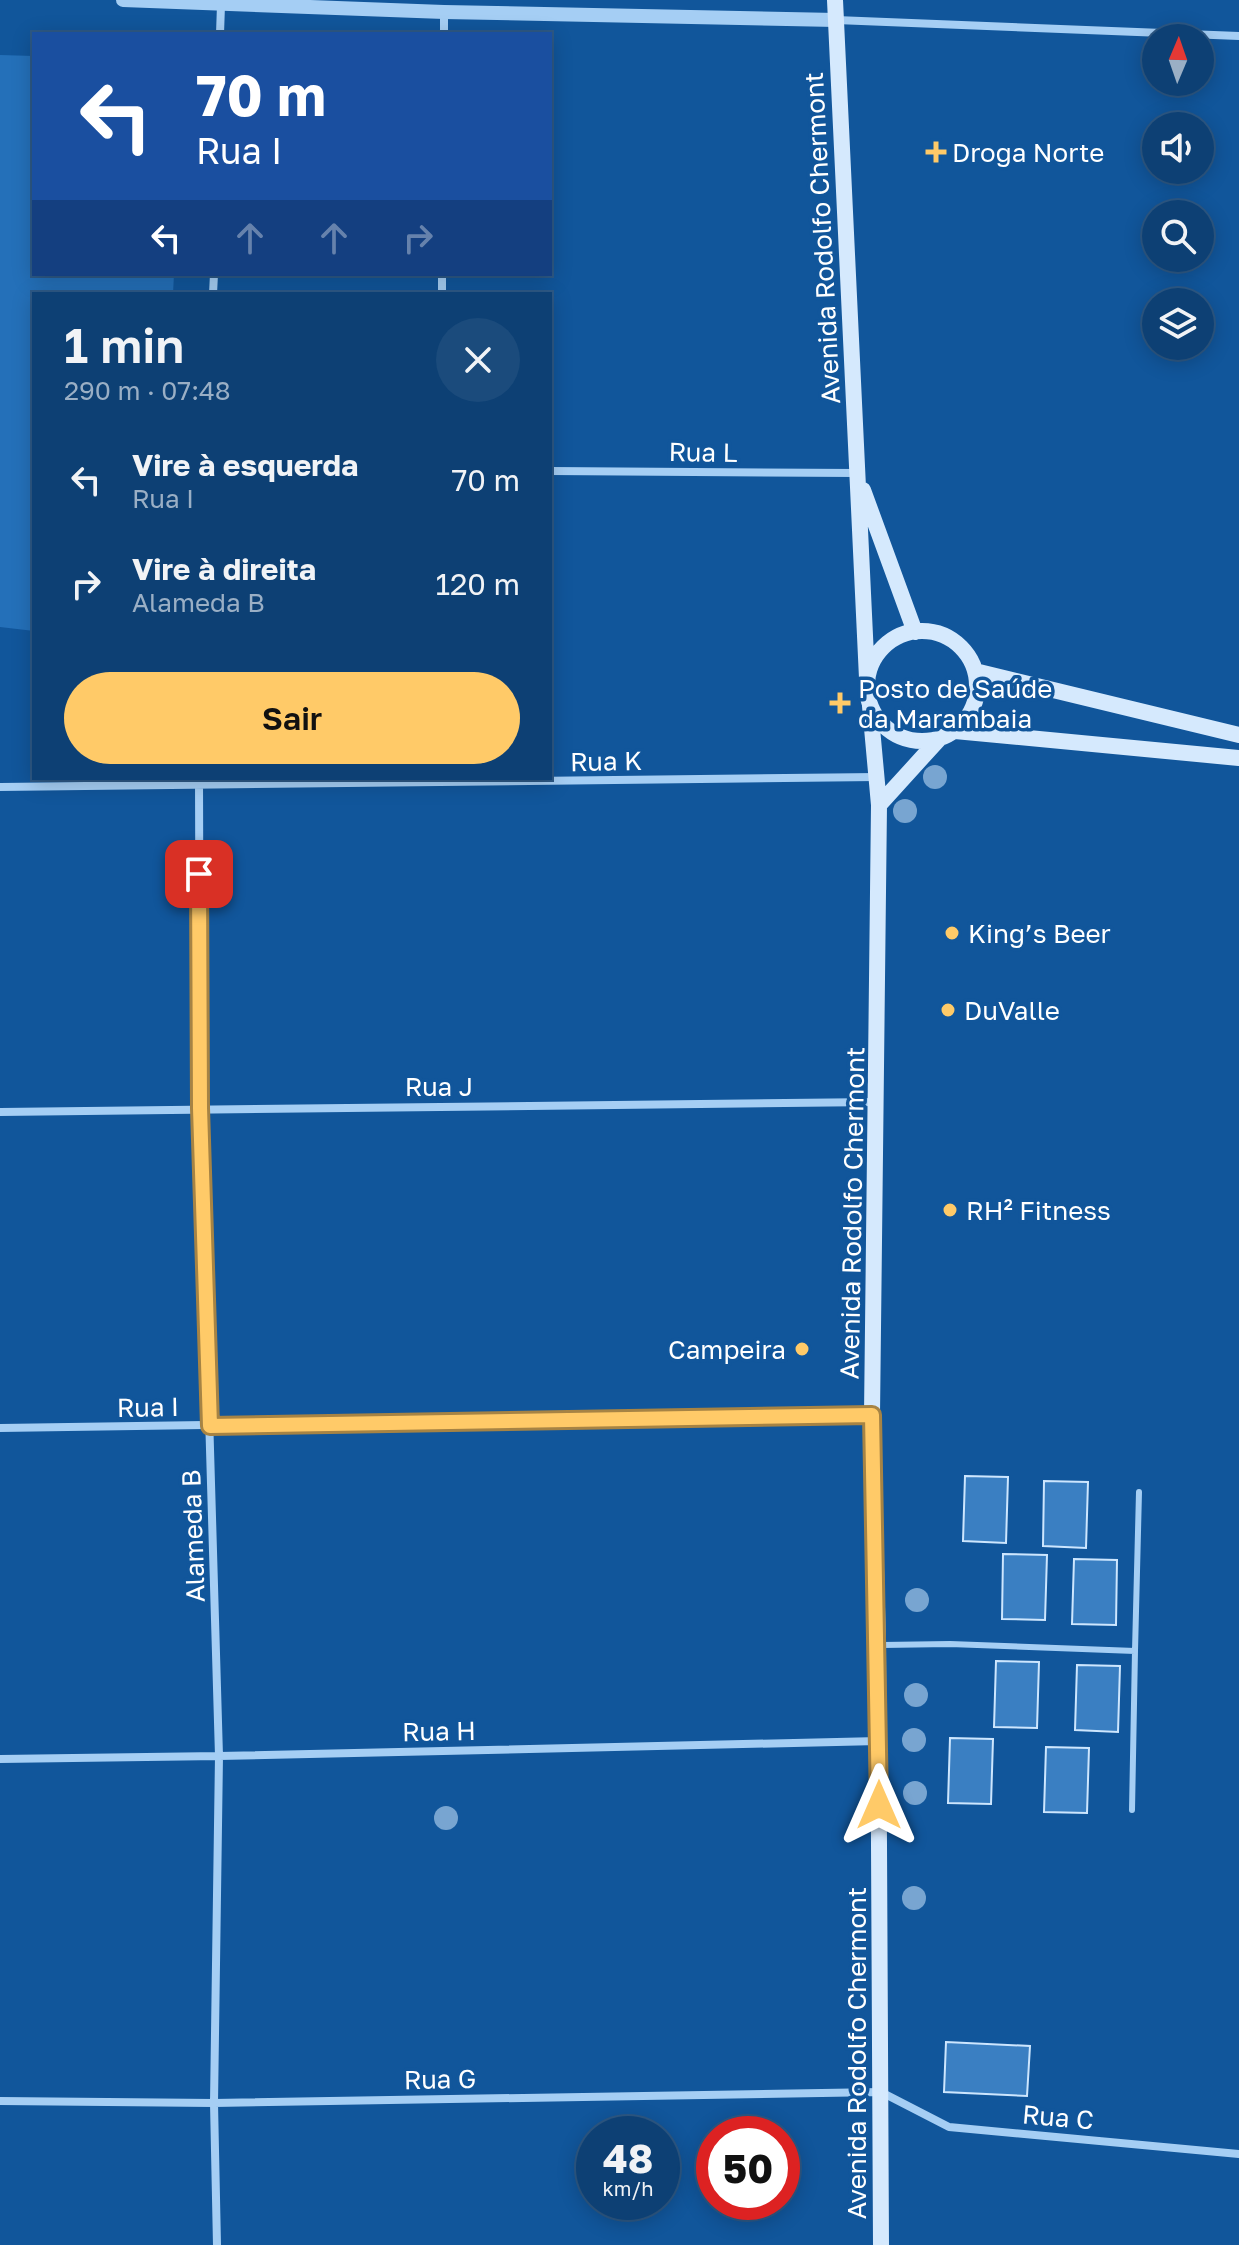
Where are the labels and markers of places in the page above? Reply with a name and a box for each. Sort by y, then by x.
place label: Droga Norte [952,137,1104,168]
marker: Droga Norte [927,143,945,161]
place label: Posto de Saúde da Marambaia [858,673,1052,734]
marker: Posto de Saúde da Marambaia [829,692,851,714]
pin [165,840,233,908]
place label: King’s Beer [968,918,1111,949]
marker: King’s Beer [943,924,961,942]
place label: DuValle [964,995,1060,1026]
marker: DuValle [939,1001,957,1019]
place label: RH² Fitness [966,1195,1111,1226]
marker: RH² Fitness [941,1201,959,1219]
place label: Campeira [668,1334,786,1365]
marker: Campeira [793,1340,811,1358]

